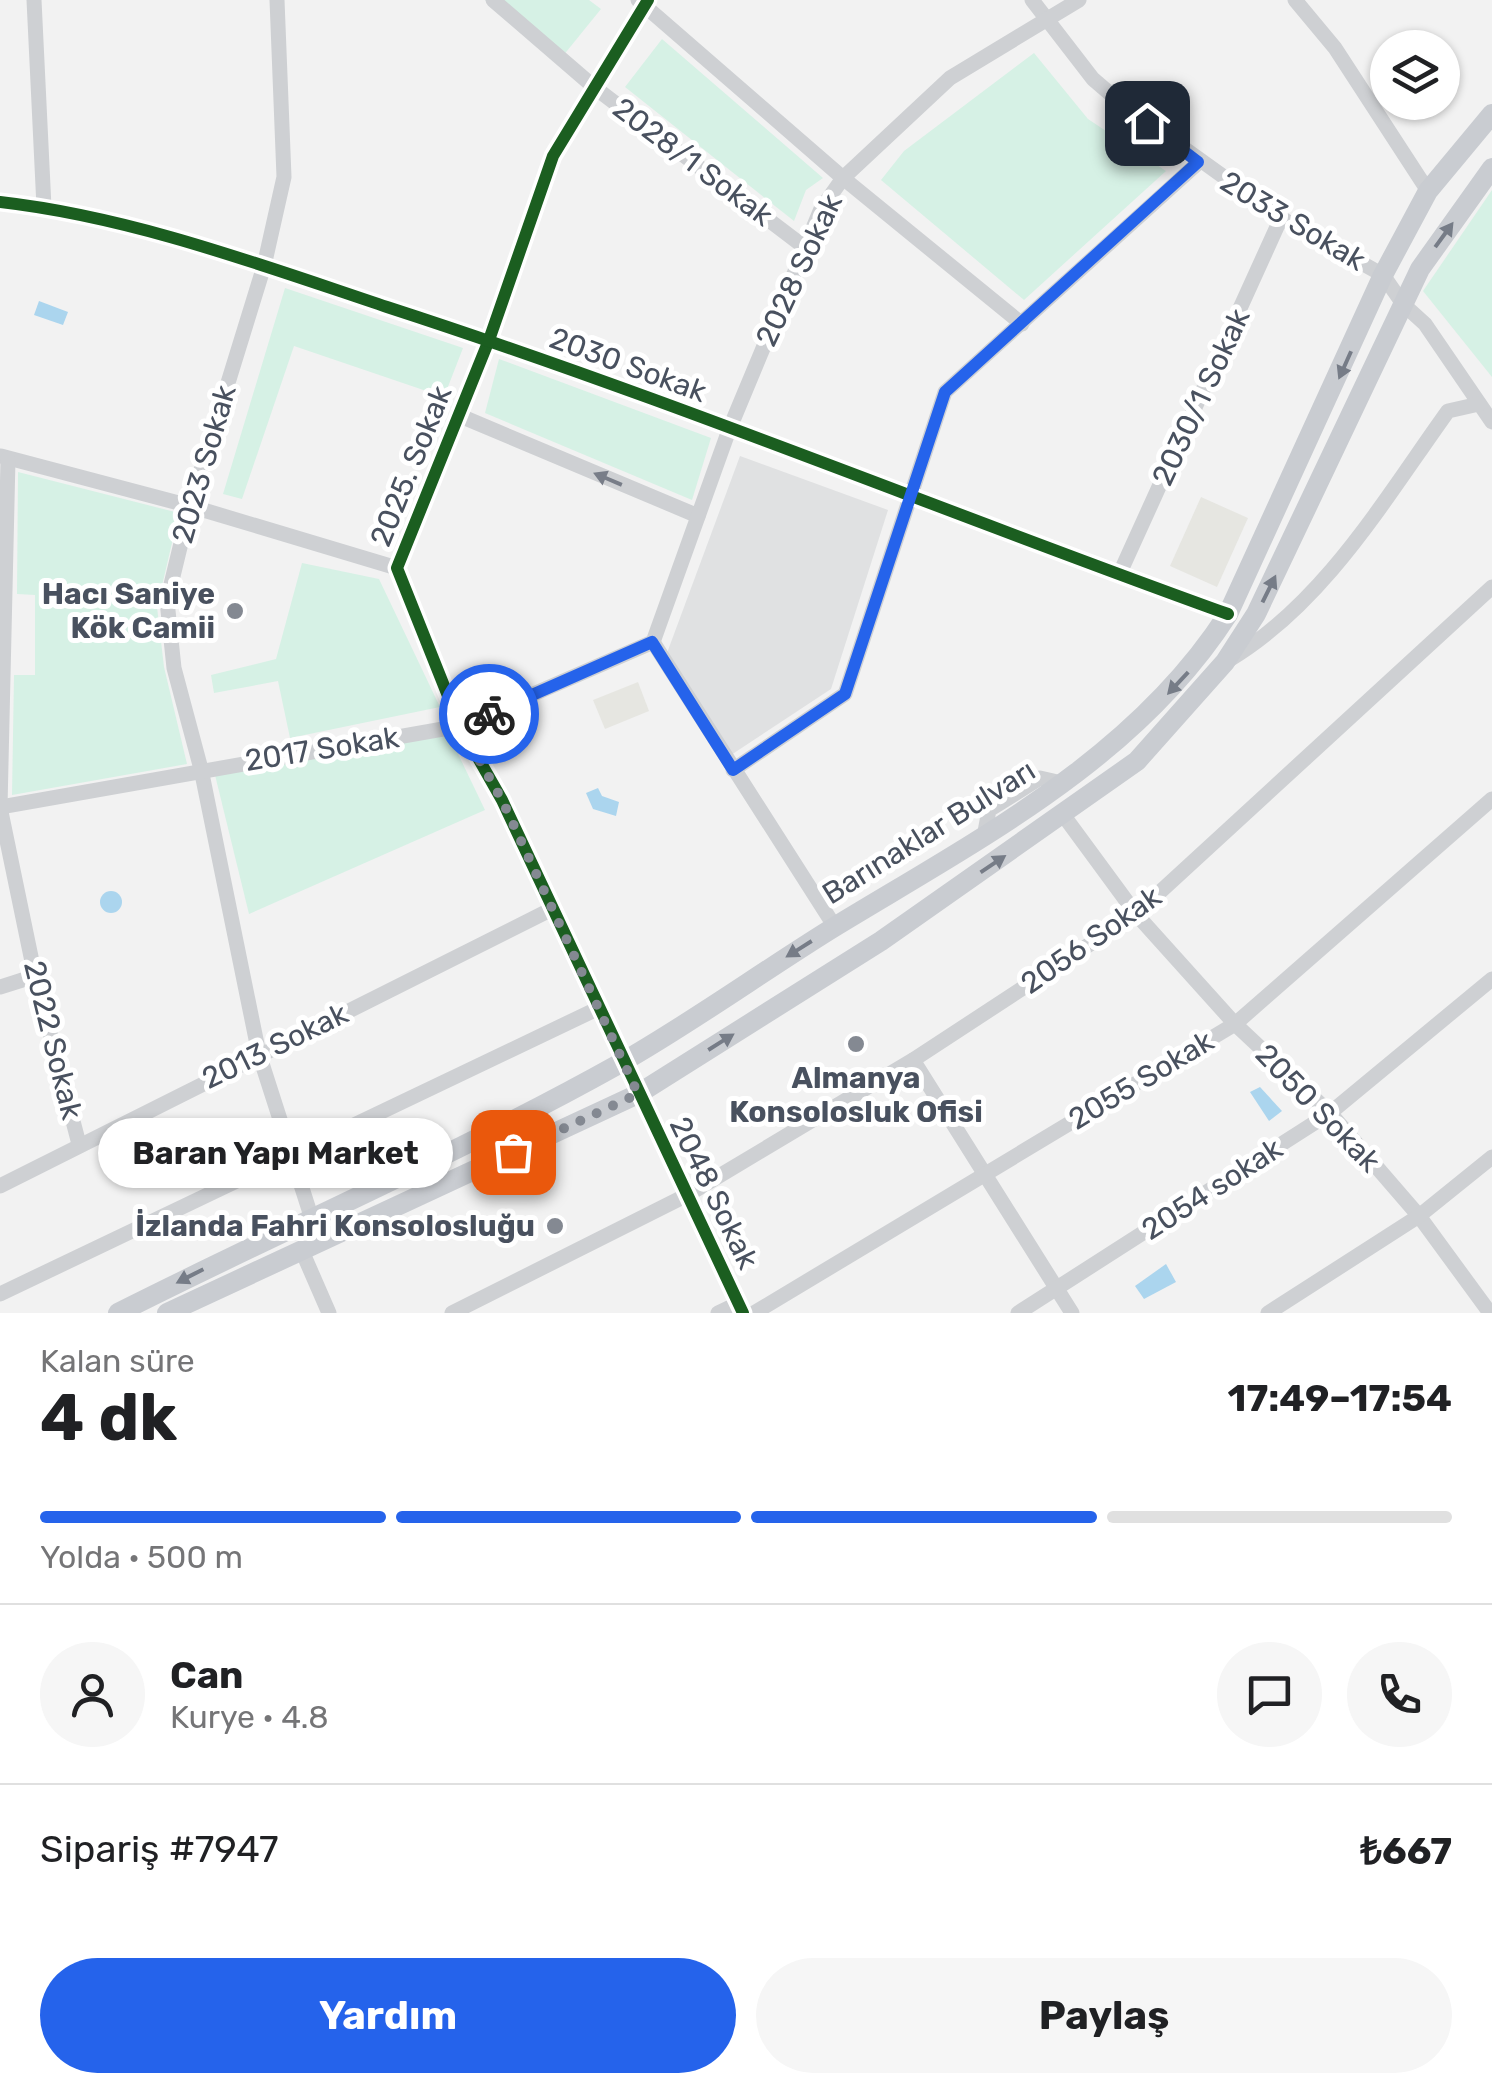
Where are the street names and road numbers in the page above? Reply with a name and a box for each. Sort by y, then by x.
street label: 2028/1 Sokak [606,90,780,234]
street label: 2033 Sokak [1214,164,1373,279]
street label: 2028 Sokak [748,188,850,352]
street label: 2030/1 Sokak [1144,302,1258,491]
street label: 2030 Sokak [545,320,712,410]
street label: 2023 Sokak [164,380,244,547]
street label: 2025. Sokak [363,380,460,551]
street label: 2017 Sokak [242,719,402,779]
street label: Barınaklar Bulvarı [816,752,1042,912]
street label: 2056 Sokak [1014,878,1169,1001]
street label: 2022 Sokak [16,957,90,1124]
street label: 2013 Sokak [196,995,354,1097]
street label: 2055 Sokak [1062,1022,1220,1137]
street label: 2050 Sokak [1248,1037,1388,1180]
street label: 2048 Sokak [662,1111,767,1275]
street label: 2054 sokak [1135,1130,1289,1248]

